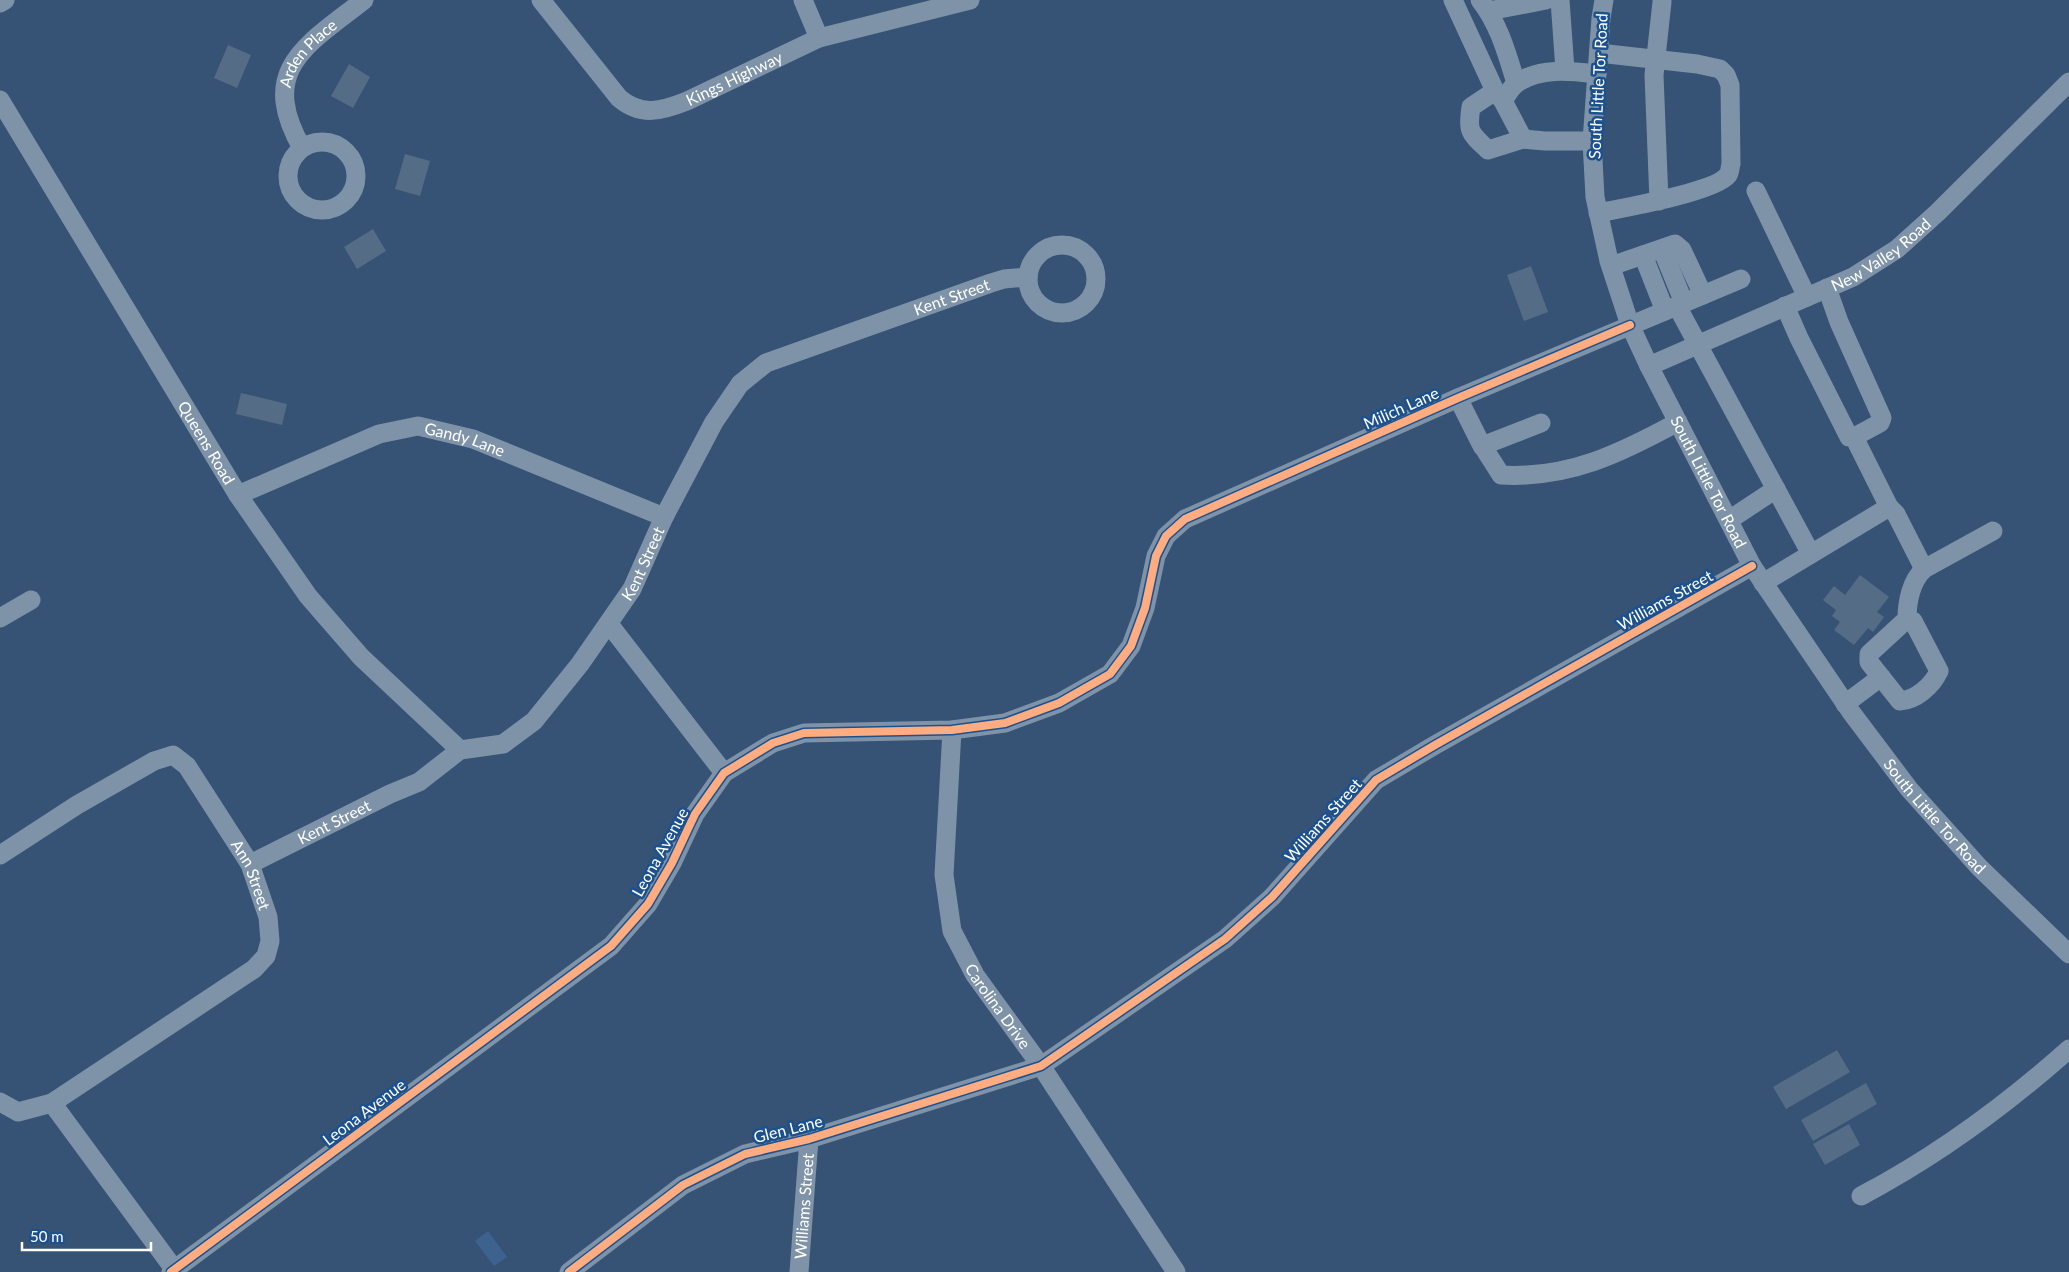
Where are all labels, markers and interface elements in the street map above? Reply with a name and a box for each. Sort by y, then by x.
street label: South Little Tor Road [1584,13,1611,159]
street label: Arden Place [275,15,340,89]
street label: Kings Highway [683,47,786,109]
street label: New Valley Road [1828,214,1934,294]
street label: Kent Street [911,274,992,319]
street label: Milich Lane [1360,383,1441,433]
street label: Queens Road [174,397,239,488]
street label: South Little Tor Road [1667,412,1751,551]
street label: Gandy Lane [423,418,508,460]
street label: Kent Street [617,523,668,604]
street label: Williams Street [1614,565,1716,634]
street label: South Little Tor Road [1880,755,1990,877]
street label: Williams Street [1280,774,1365,865]
street label: Kent Street [294,795,374,848]
street label: Leona Avenue [627,804,692,899]
street label: Ann Street [228,836,275,912]
street label: Carolina Drive [962,960,1035,1052]
street label: Leona Avenue [319,1074,409,1149]
street label: Glen Lane [751,1111,824,1146]
street label: Williams Street [790,1152,817,1260]
scale bar [22,1220,151,1252]
text: 50 m [30,1227,64,1245]

